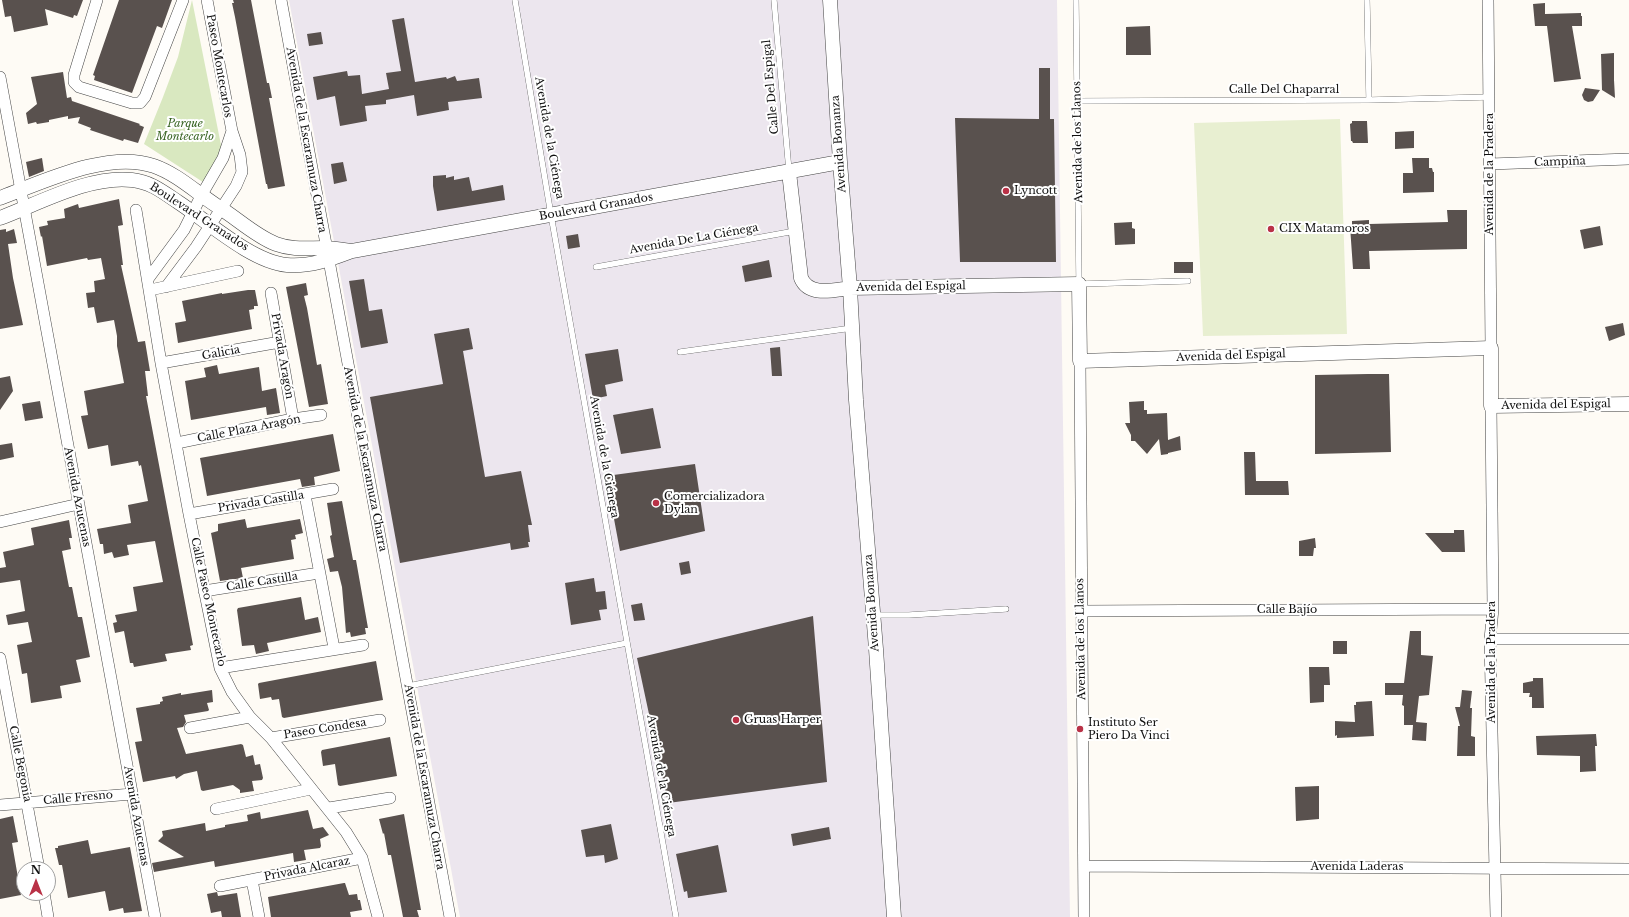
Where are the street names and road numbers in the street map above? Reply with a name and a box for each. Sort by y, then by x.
street label: Paseo Montecarlos [203,13,235,119]
street label: Calle Del Espigal [760,39,782,135]
street label: Avenida de la Escaramuza Charra [283,46,329,234]
street label: Avenida de la Ciénega [532,76,566,200]
street label: Avenida de los Llanos [1070,81,1086,203]
street label: Calle Del Chaparral [1229,83,1339,97]
street label: Avenida Bonanza [829,95,849,193]
street label: Avenida de la Pradera [1483,113,1497,235]
street label: Campiña [1534,155,1586,169]
street label: Boulevard Granados [147,180,251,254]
street label: Boulevard Granados [538,190,654,224]
street label: Avenida De La Ciénega [629,221,759,257]
street label: Avenida del Espigal [856,279,966,295]
street label: Privada Aragón [268,312,296,400]
street label: Galicia [201,343,241,363]
street label: Avenida del Espigal [1176,347,1286,365]
street label: Avenida de la Escaramuza Charra [341,365,389,553]
street label: Avenida de la Ciénega [587,395,621,519]
street label: Avenida del Espigal [1501,397,1611,413]
street label: Calle Plaza Aragón [196,412,302,446]
street label: Avenida Azucenas [61,446,93,548]
street label: Privada Castilla [217,489,305,515]
street label: Calle Paseo Montecarlo [188,536,228,668]
street label: Avenida Bonanza [862,554,882,652]
street label: Calle Castilla [225,570,299,594]
street label: Avenida de los Llanos [1073,578,1089,700]
street label: Avenida de la Pradera [1485,601,1499,723]
street label: Calle Bajío [1257,603,1317,617]
street label: Avenida de la Escaramuza Charra [401,683,447,871]
street label: Avenida de la Ciénega [644,714,678,838]
street label: Paseo Condesa [283,716,367,742]
street label: Calle Begonia [6,725,34,803]
street label: Avenida Azucenas [121,765,151,867]
street label: Calle Fresno [43,788,113,808]
street label: Privada Alcaraz [263,854,351,884]
street label: Avenida Laderas [1311,860,1403,874]

